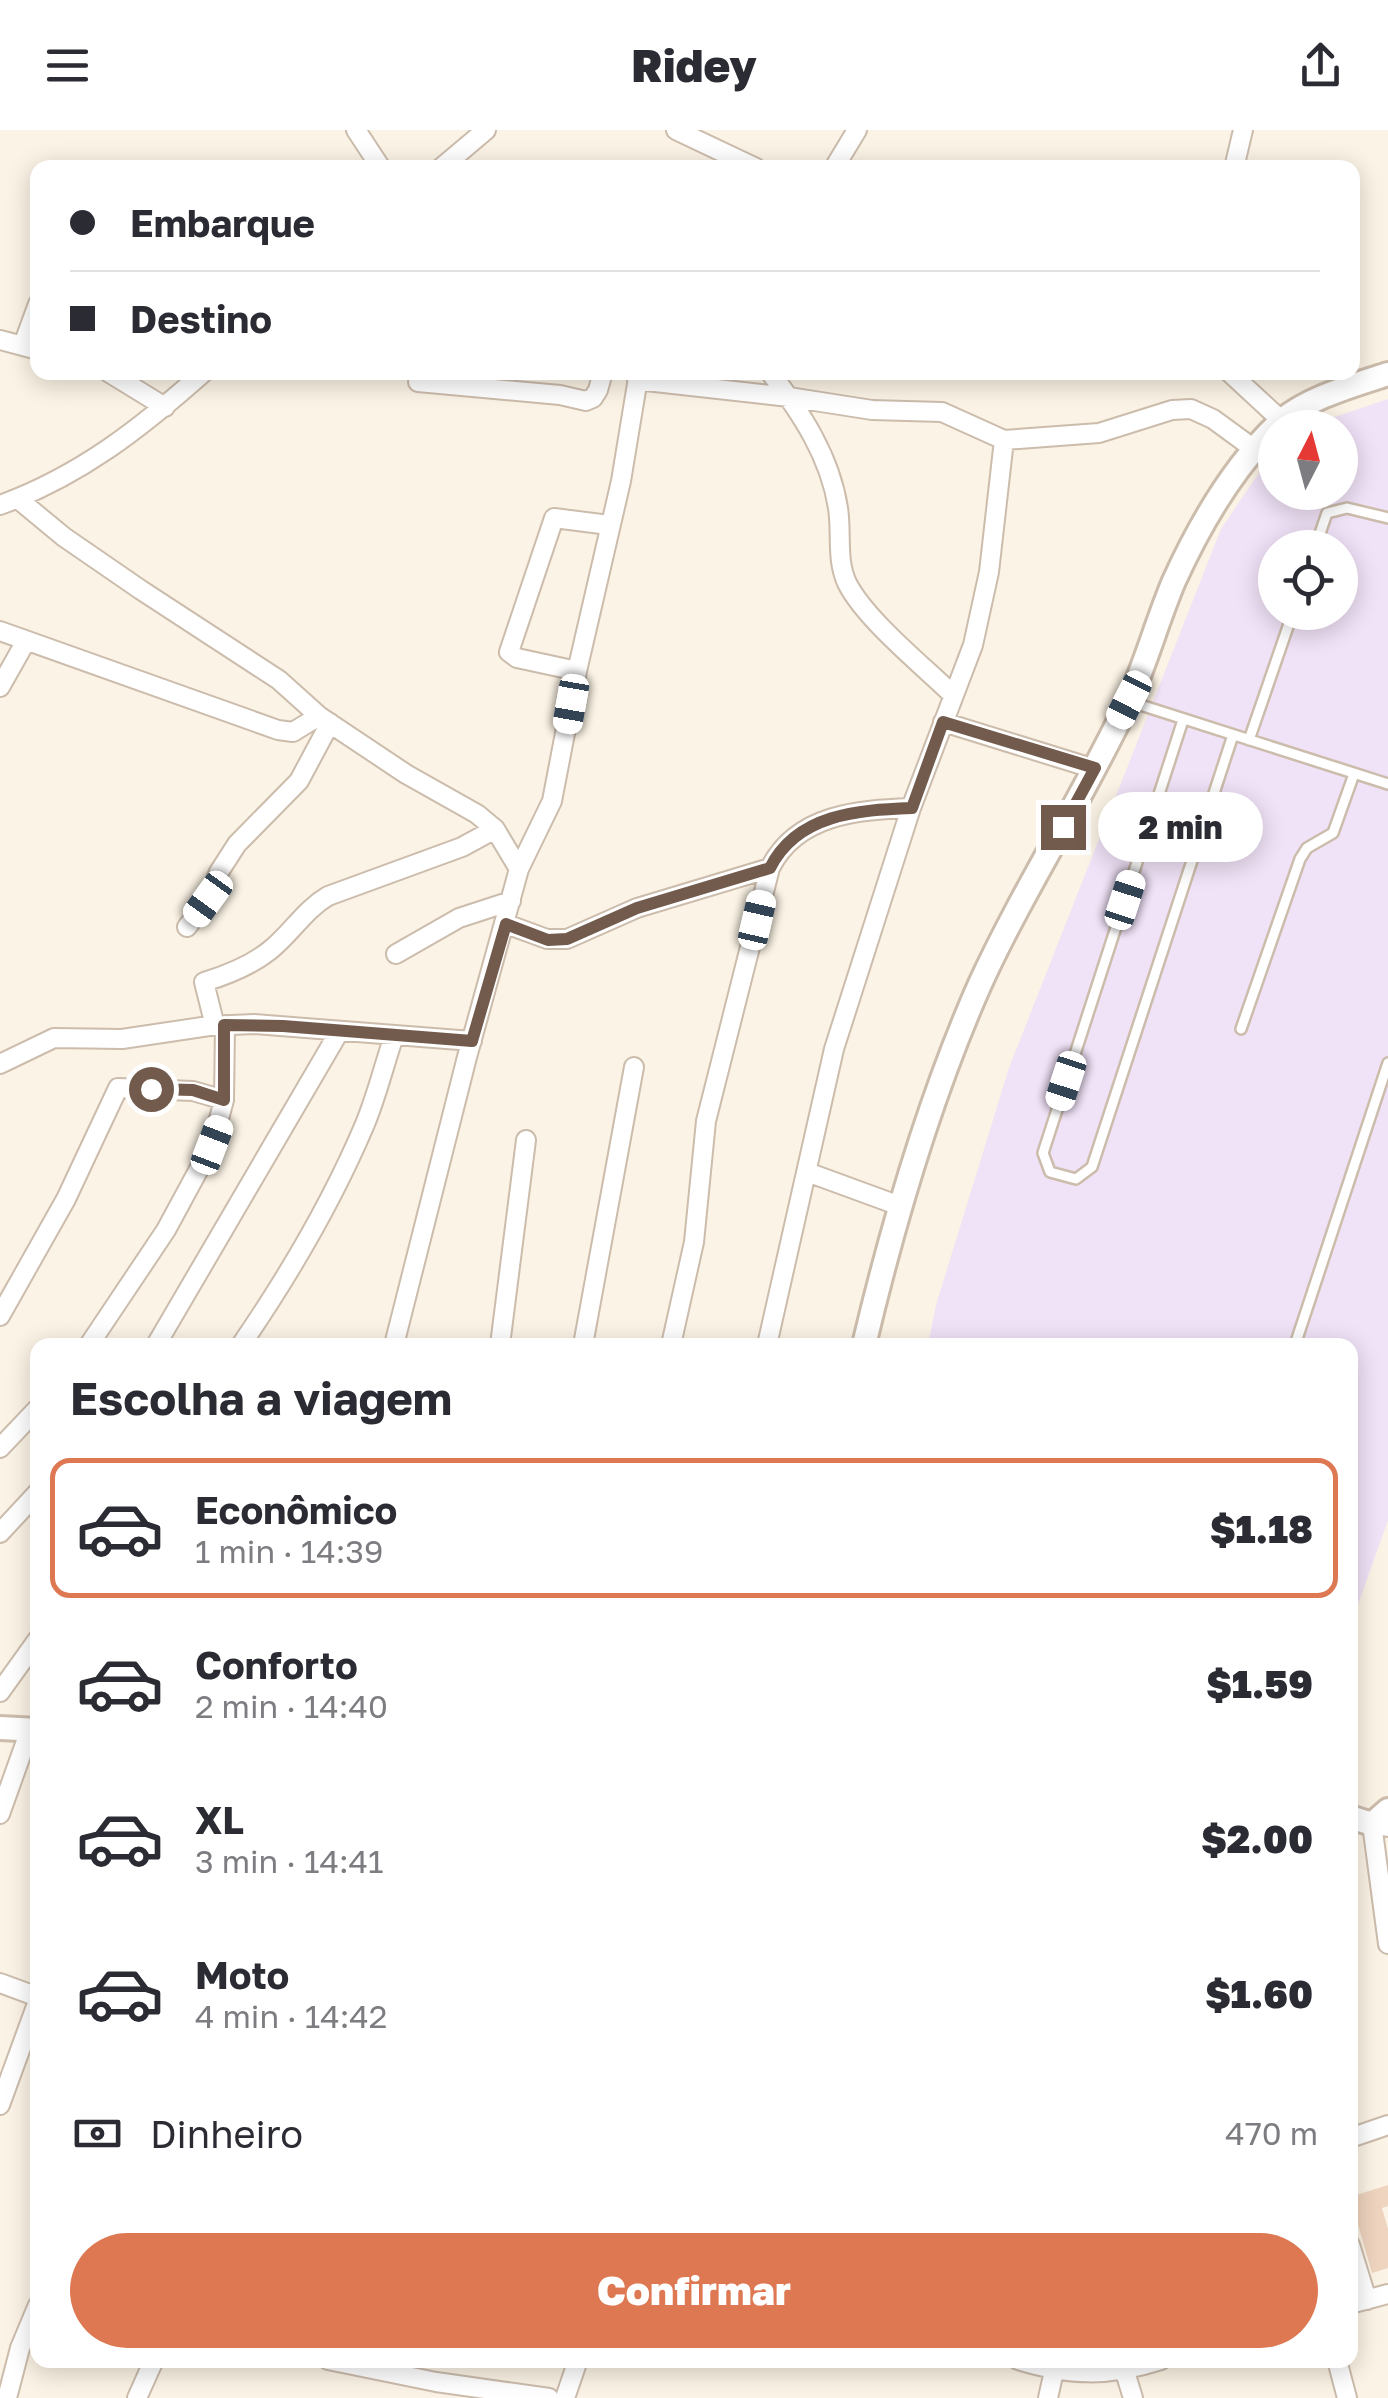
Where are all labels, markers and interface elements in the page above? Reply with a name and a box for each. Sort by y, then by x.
icon: menu [40,38,95,93]
text: Ridey [631,38,757,92]
icon: share [1293,38,1348,93]
text: Embarque [130,200,315,245]
text: Destino [130,296,272,341]
north arrow [1258,410,1358,510]
map controls [1258,410,1358,630]
button: locate [1258,530,1358,630]
car [1102,666,1156,734]
car [551,672,591,736]
callout: 2 min [1098,792,1263,862]
route end [1041,805,1086,850]
text: 2 min [1138,808,1223,846]
car [178,866,238,932]
car [1101,867,1149,933]
car [736,887,778,953]
car [1042,1048,1090,1114]
route start [129,1067,174,1112]
car [187,1112,237,1178]
text: Escolha a viagem [70,1371,452,1425]
icon: car [75,1483,165,1573]
text: Econômico [195,1487,397,1532]
text: $1.18 [1210,1506,1313,1551]
text: 1 min · 14:39 [195,1532,383,1570]
icon: car [75,1638,165,1728]
text: Conforto [195,1642,358,1687]
text: $1.59 [1206,1661,1313,1706]
text: 2 min · 14:40 [195,1687,388,1725]
icon: car [75,1793,165,1883]
text: XL [195,1797,244,1842]
text: $2.00 [1201,1816,1313,1861]
text: 3 min · 14:41 [195,1842,384,1880]
icon: car [75,1948,165,2038]
text: Moto [195,1952,289,1997]
text: $1.60 [1205,1971,1313,2016]
text: 4 min · 14:42 [195,1997,387,2035]
icon: cash [70,2106,125,2161]
text: Dinheiro [150,2111,303,2156]
text: 470 m [1225,2114,1318,2152]
button: Confirmar [70,2233,1318,2348]

